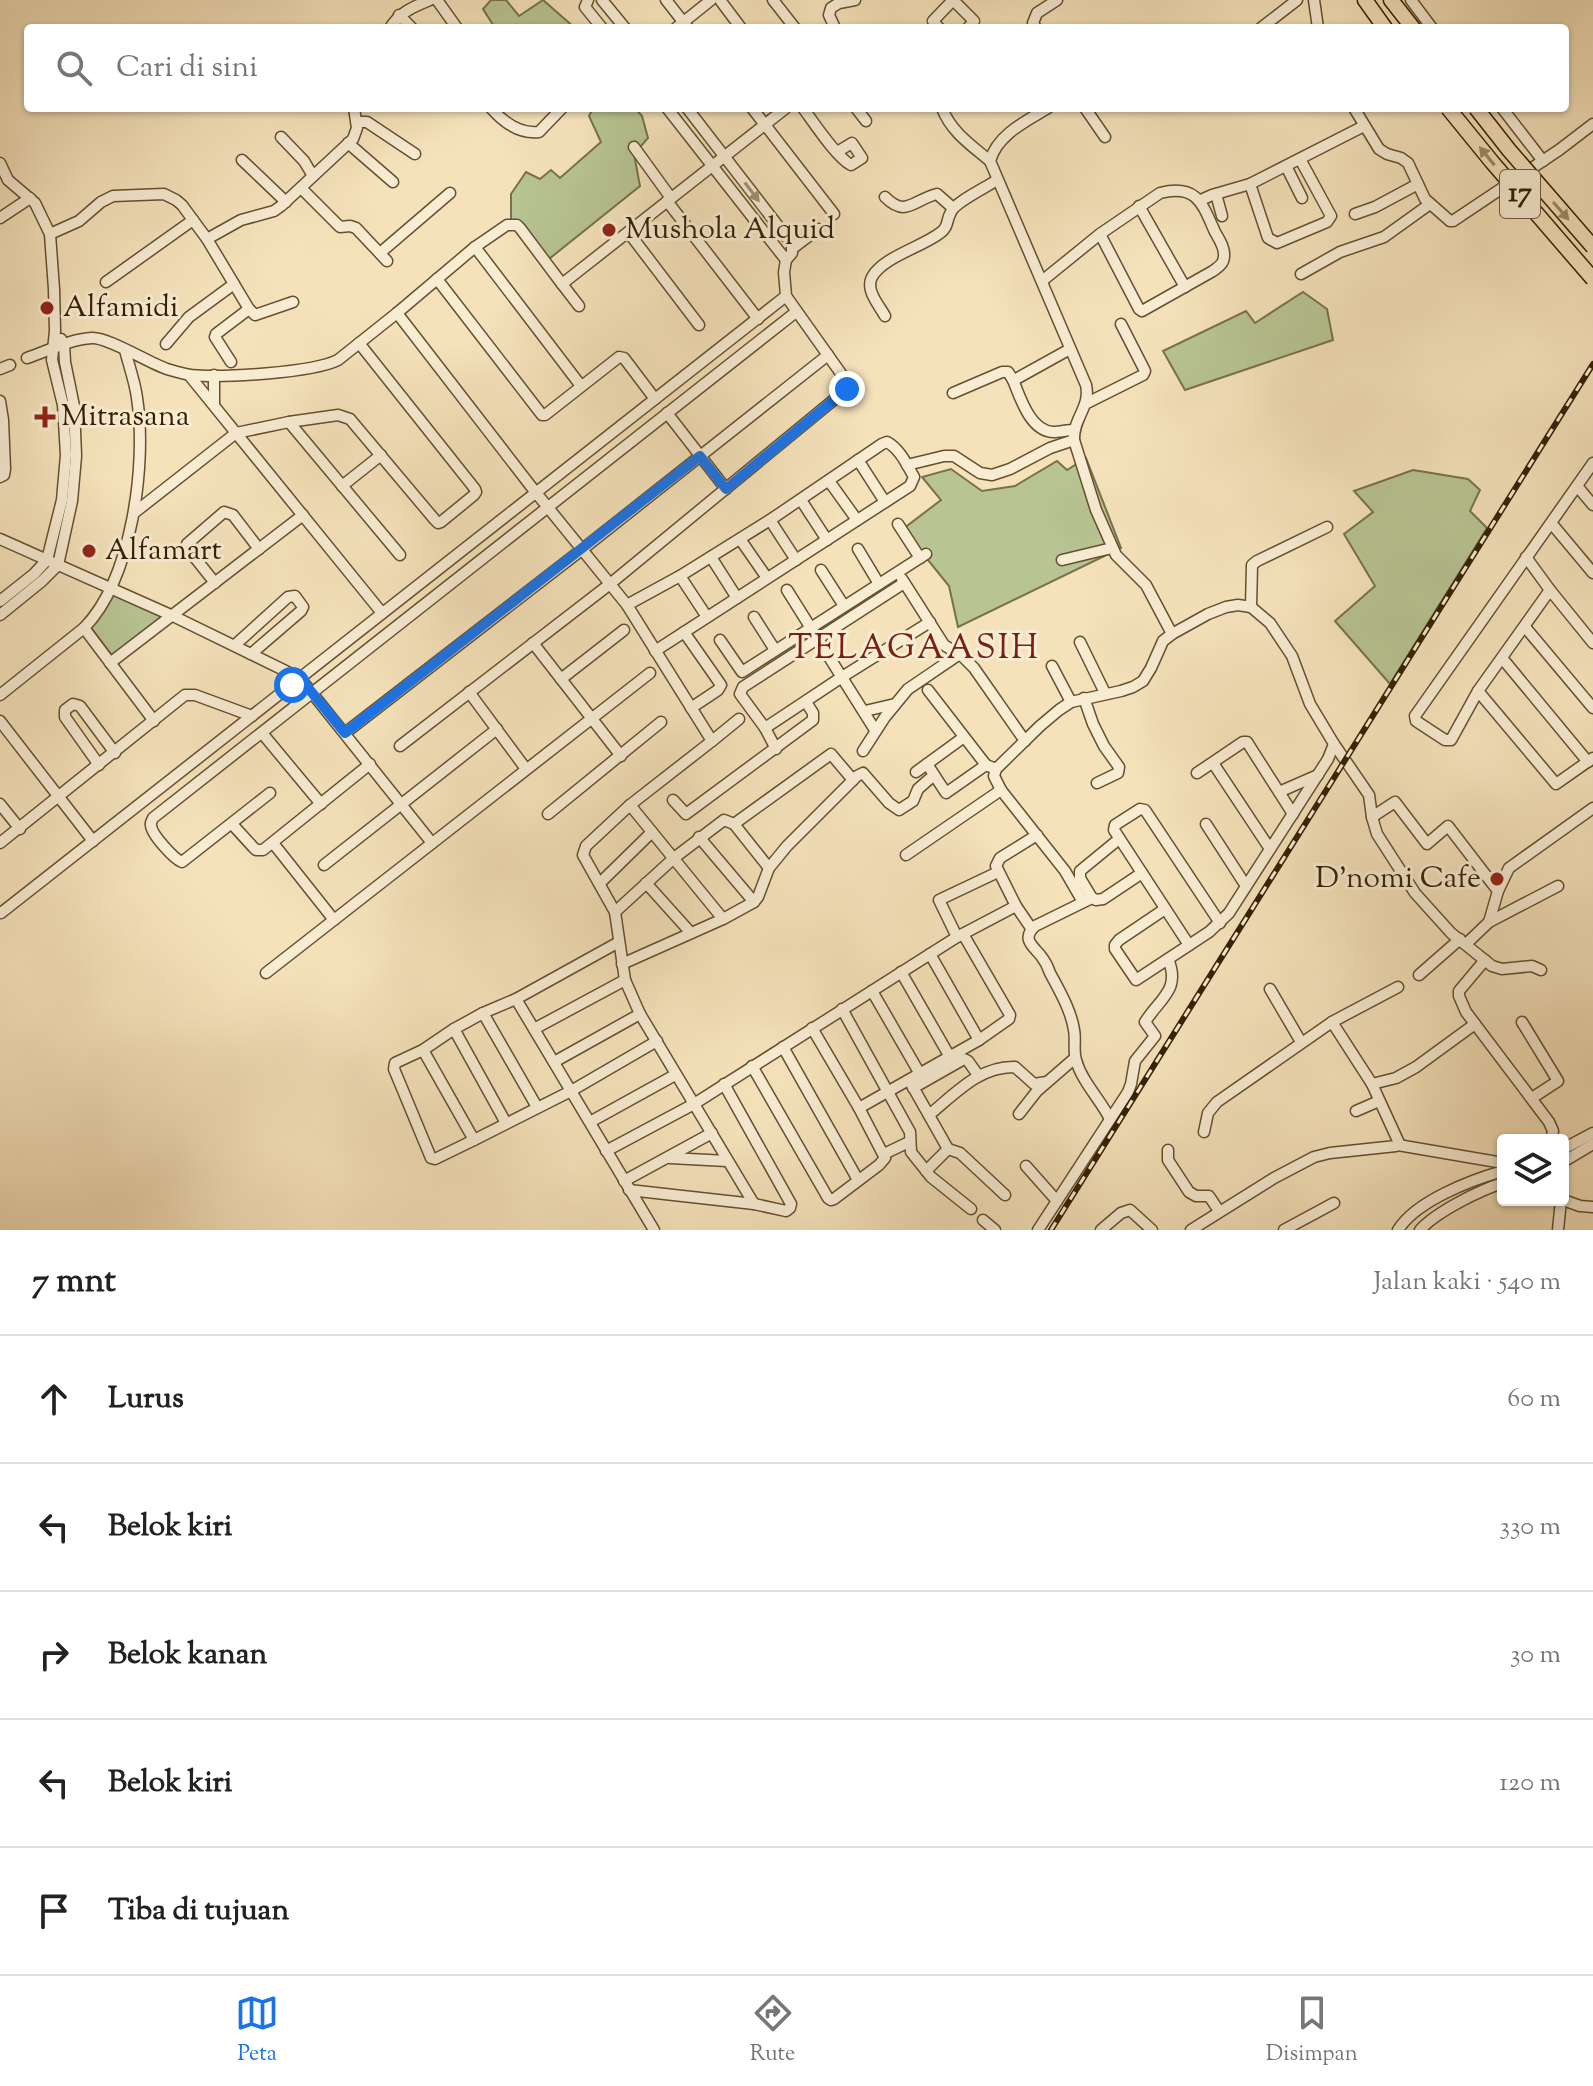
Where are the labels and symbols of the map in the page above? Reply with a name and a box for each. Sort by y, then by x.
one-way arrow [1479,147,1496,167]
road number: 17 [1500,170,1540,218]
one-way arrow [743,182,759,202]
one-way arrow [1552,201,1570,220]
place label: Mushola Alquid [625,209,835,252]
marker: Mushola Alquid [600,221,618,239]
place label: Alfamidi [63,287,179,330]
marker: Alfamidi [38,299,56,317]
route end [829,371,865,407]
place label: Mitrasana [61,396,190,439]
marker: Mitrasana [36,408,54,426]
place label: Alfamart [105,530,222,573]
marker: Alfamart [80,542,98,560]
district label: TELAGAASIH [788,625,1040,674]
route start [274,667,310,703]
place label: D'nomi Cafe [1315,858,1481,901]
marker: D'nomi Cafe [1488,870,1506,888]

